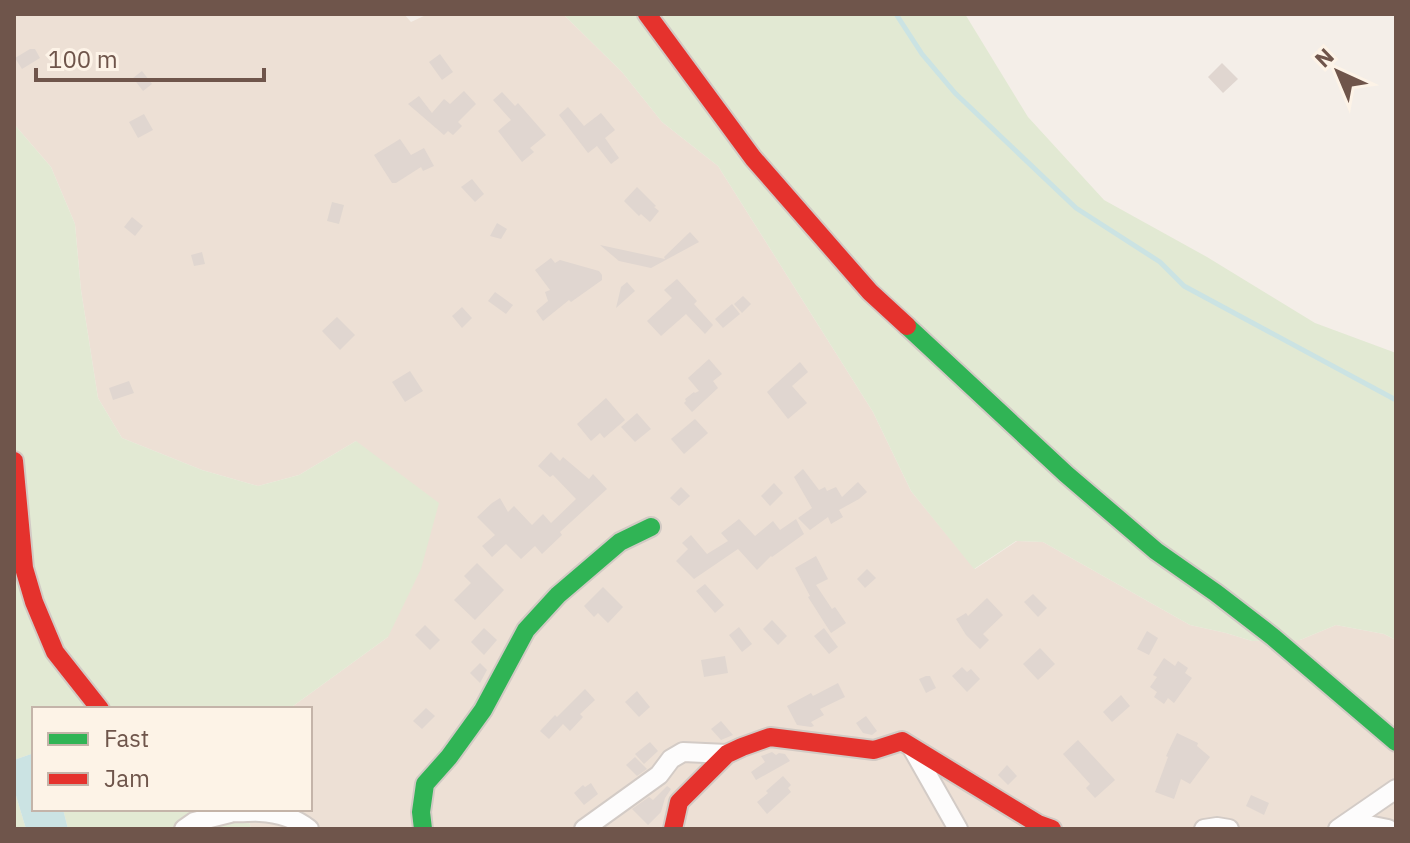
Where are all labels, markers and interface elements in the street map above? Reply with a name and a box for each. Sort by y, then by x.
scale bar [36,32,264,82]
north arrow [1298,32,1378,112]
text: N [1308,41,1340,73]
text: 100 m [48,43,118,75]
legend [32,707,312,811]
text: Fast [104,722,149,754]
text: Jam [104,762,150,794]

